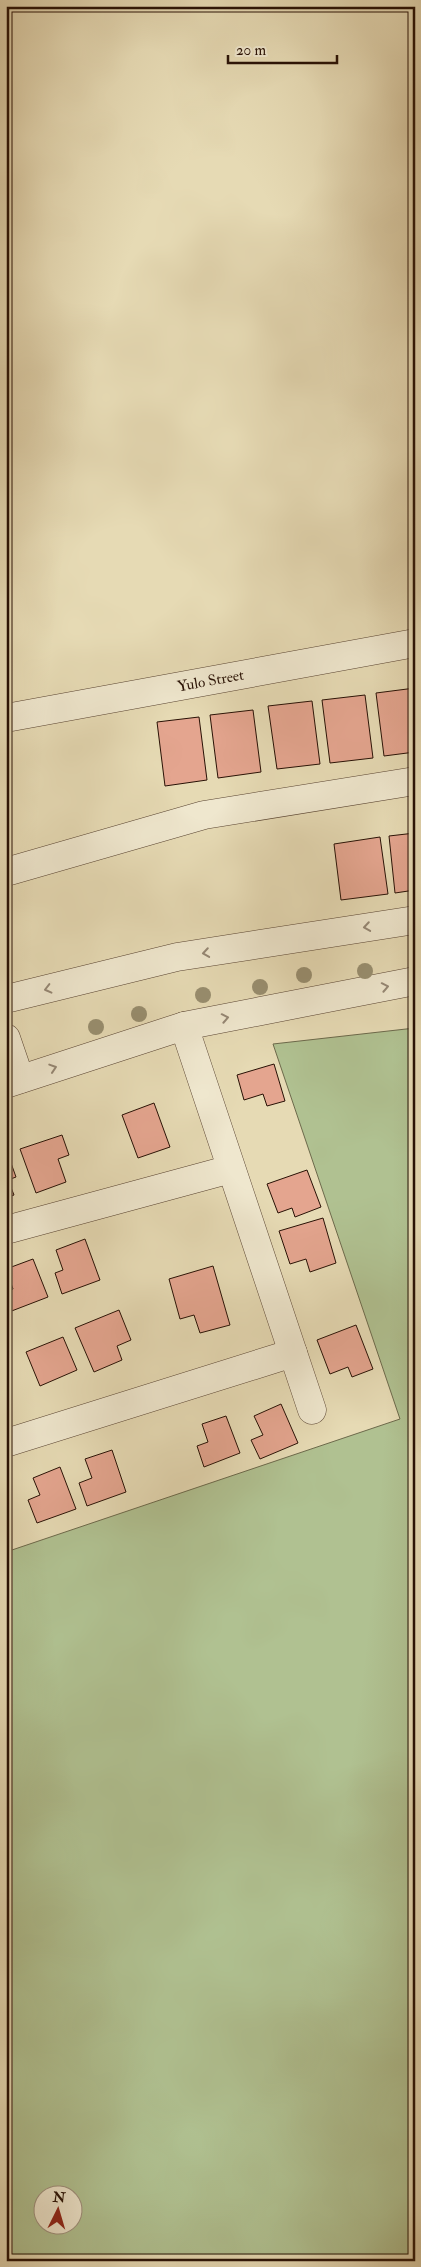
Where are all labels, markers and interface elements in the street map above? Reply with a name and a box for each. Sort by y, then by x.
scale bar [228,32,337,64]
text: 20 m [236,41,266,60]
street label: Yulo Street [176,665,245,696]
one-way arrow [362,922,371,932]
one-way arrow [202,947,210,957]
one-way arrow [380,982,389,993]
one-way arrow [43,983,52,994]
one-way arrow [221,1013,229,1024]
one-way arrow [48,1064,56,1074]
north arrow [32,2184,82,2234]
text: N [51,2188,67,2207]

